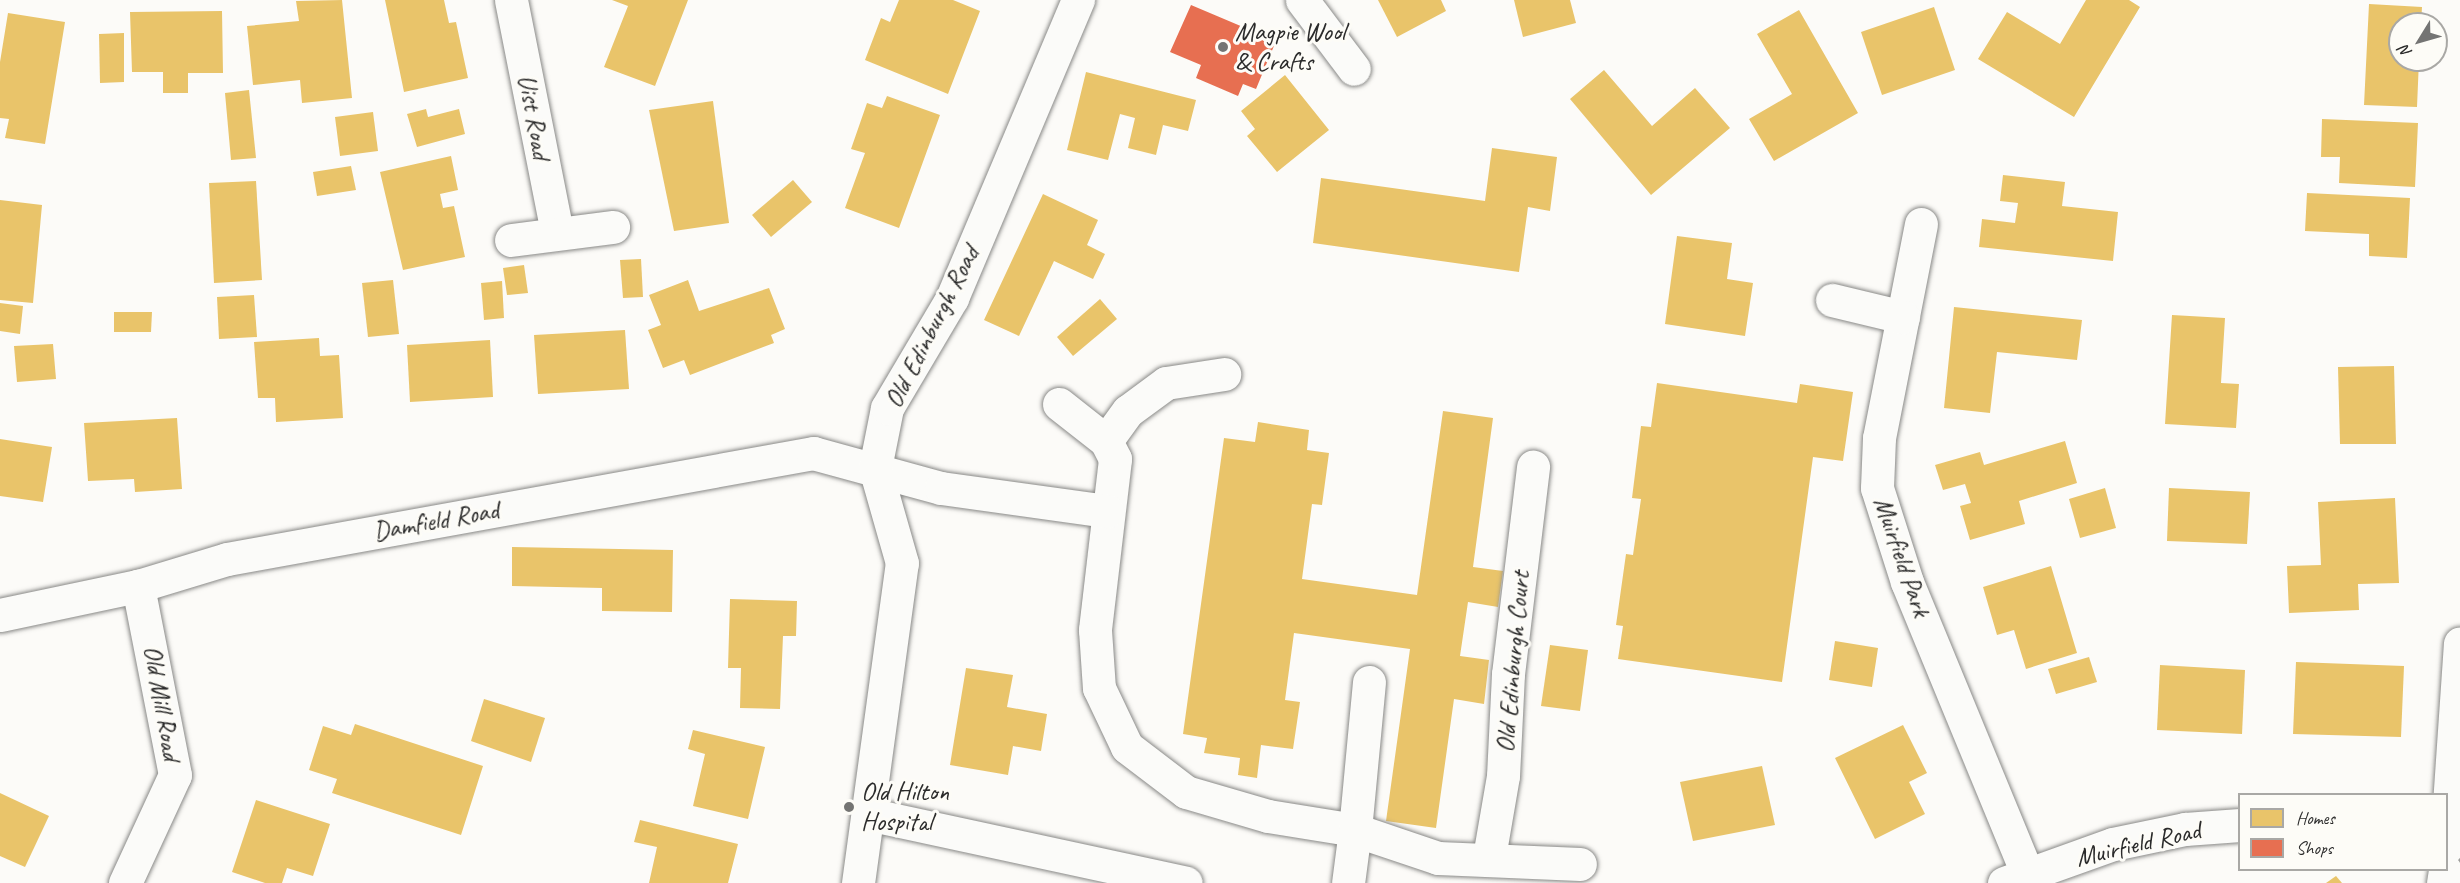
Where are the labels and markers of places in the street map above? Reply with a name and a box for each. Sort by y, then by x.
place label: Magpie Wool & Crafts [1235,16,1345,77]
marker: Magpie Wool & Crafts [1216,40,1230,54]
place label: Old Hilton Hospital [861,776,949,838]
marker: Old Hilton Hospital [842,800,856,814]

